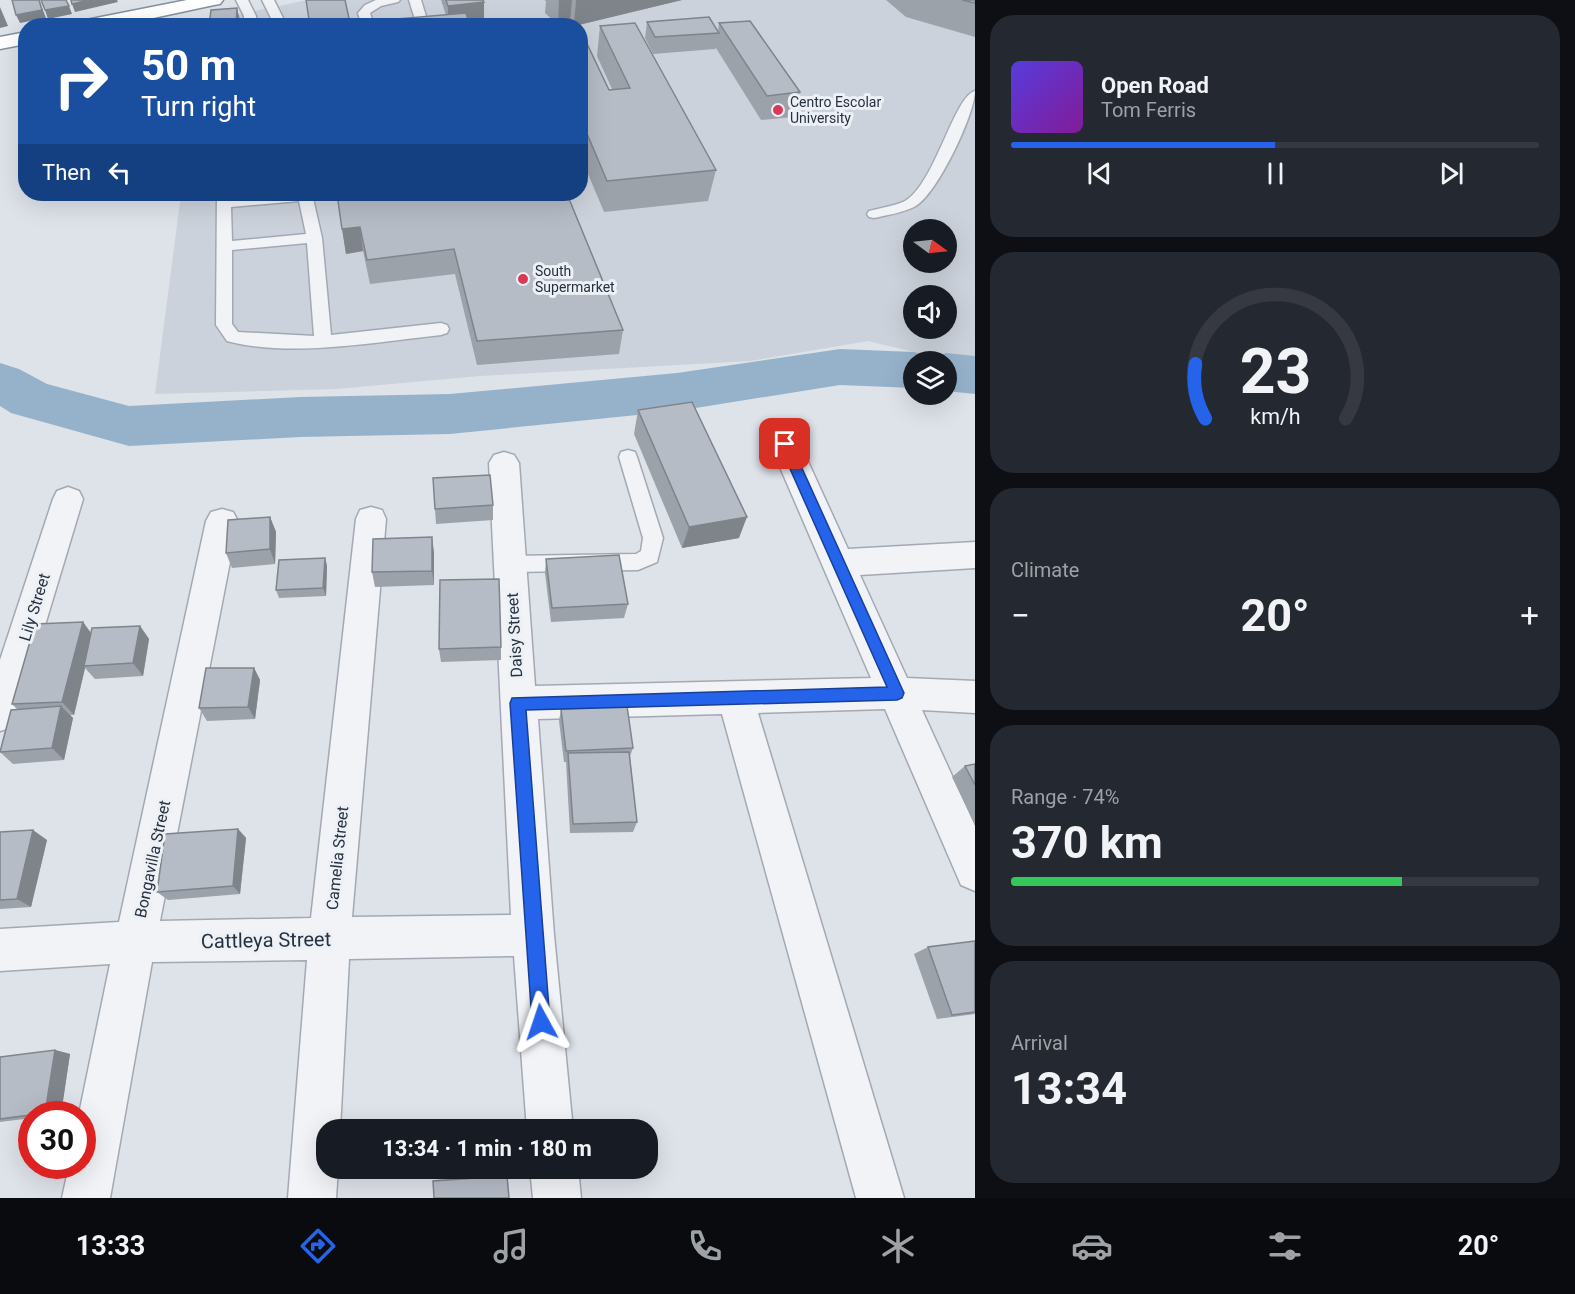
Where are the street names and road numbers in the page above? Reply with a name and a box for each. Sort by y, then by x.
street label: Lily Street [15,571,54,643]
street label: Daisy Street [503,592,526,678]
street label: Bongavilla Street [131,799,174,920]
street label: Camelia Street [323,805,352,911]
street label: Cattleya Street [201,927,331,953]

